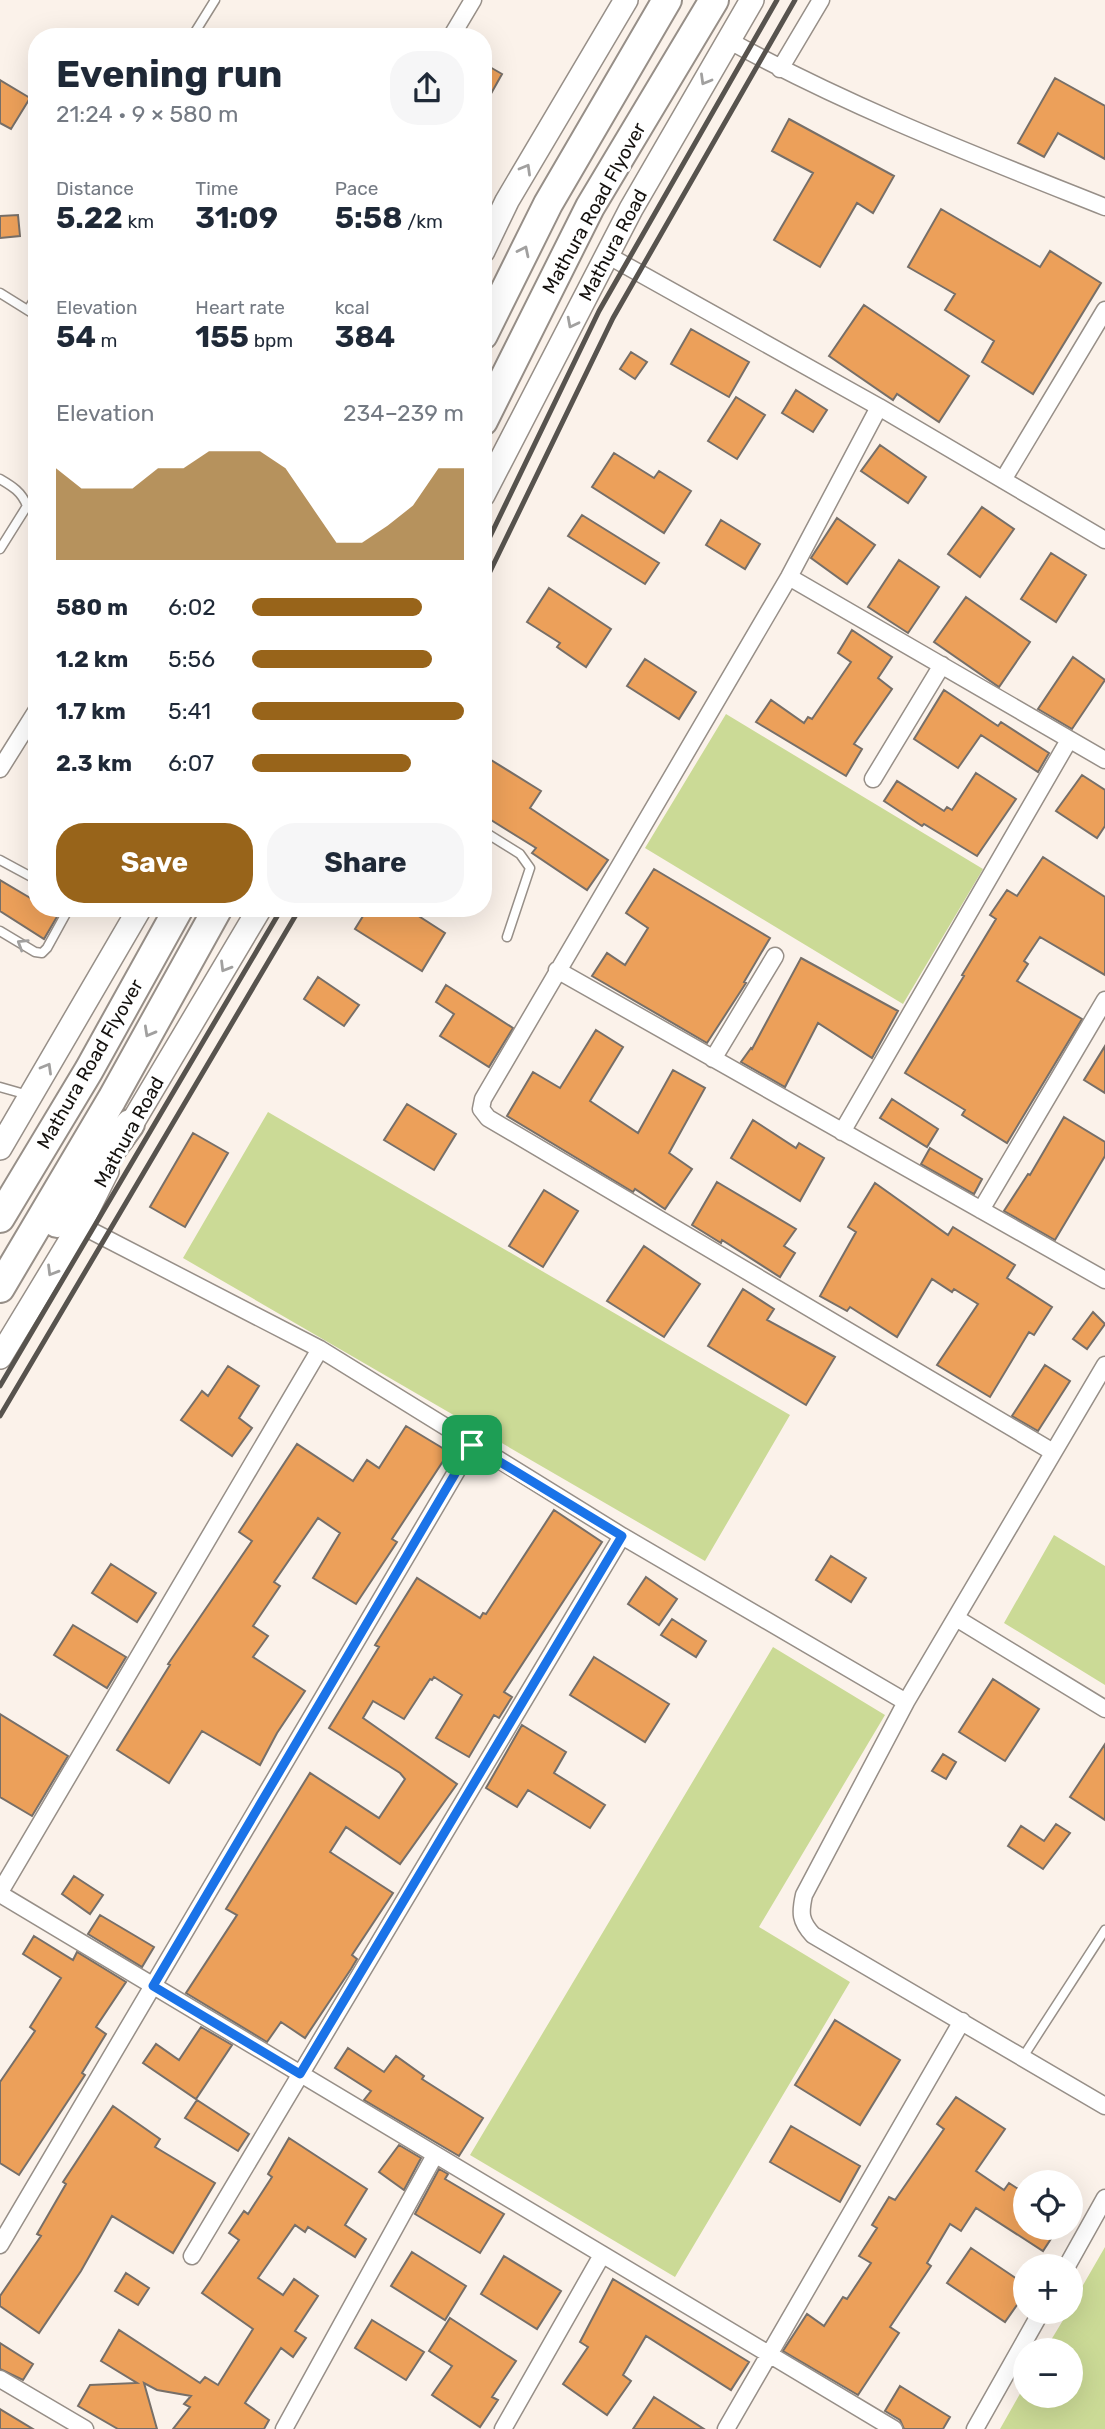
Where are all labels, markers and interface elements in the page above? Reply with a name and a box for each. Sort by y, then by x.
text: Evening run [56,51,282,97]
button: share [390,51,464,125]
one-way arrow [700,73,713,86]
text: 21:24 · 9 × 580 m [56,100,238,128]
street label: Mathura Road Flyover [537,118,651,298]
one-way arrow [518,164,531,177]
text: Distance [56,177,134,200]
text: Time [195,177,238,200]
text: Pace [335,177,378,200]
street label: Mathura Road [574,185,652,305]
text: 5.22 [56,200,123,236]
text: 31:09 [195,200,278,236]
text: 5:58 [335,200,403,236]
text: km [123,210,154,233]
text: /km [403,210,443,233]
one-way arrow [516,246,530,258]
text: Elevation [56,296,137,319]
text: Heart rate [195,296,285,319]
text: kcal [335,296,370,319]
one-way arrow [567,316,581,328]
text: 54 [56,319,96,355]
text: 155 [195,319,249,355]
text: 384 [335,319,395,355]
text: m [96,329,117,352]
text: bpm [249,329,293,352]
text: Elevation [56,399,155,427]
text: 234–239 m [343,399,464,427]
text: 580 m [56,593,128,621]
text: 6:02 [168,593,216,621]
text: 1.2 km [56,645,128,673]
text: 5:56 [168,645,215,673]
text: 1.7 km [56,697,126,725]
text: 5:41 [168,697,211,725]
text: 2.3 km [56,749,132,777]
text: 6:07 [168,749,214,777]
button: Save [56,823,253,903]
button: Share [267,823,464,903]
one-way arrow [16,940,29,953]
one-way arrow [221,959,234,972]
street label: Mathura Road Flyover [32,975,148,1153]
one-way arrow [144,1025,157,1038]
one-way arrow [39,1062,52,1075]
street label: Mathura Road [89,1073,169,1191]
one-way arrow [47,1263,60,1276]
pin [442,1415,502,1475]
icon: arrive [453,1426,491,1464]
map controls [1013,2170,1083,2408]
button: locate [1013,2170,1083,2240]
button: + [1013,2254,1083,2324]
button: − [1013,2338,1083,2408]

